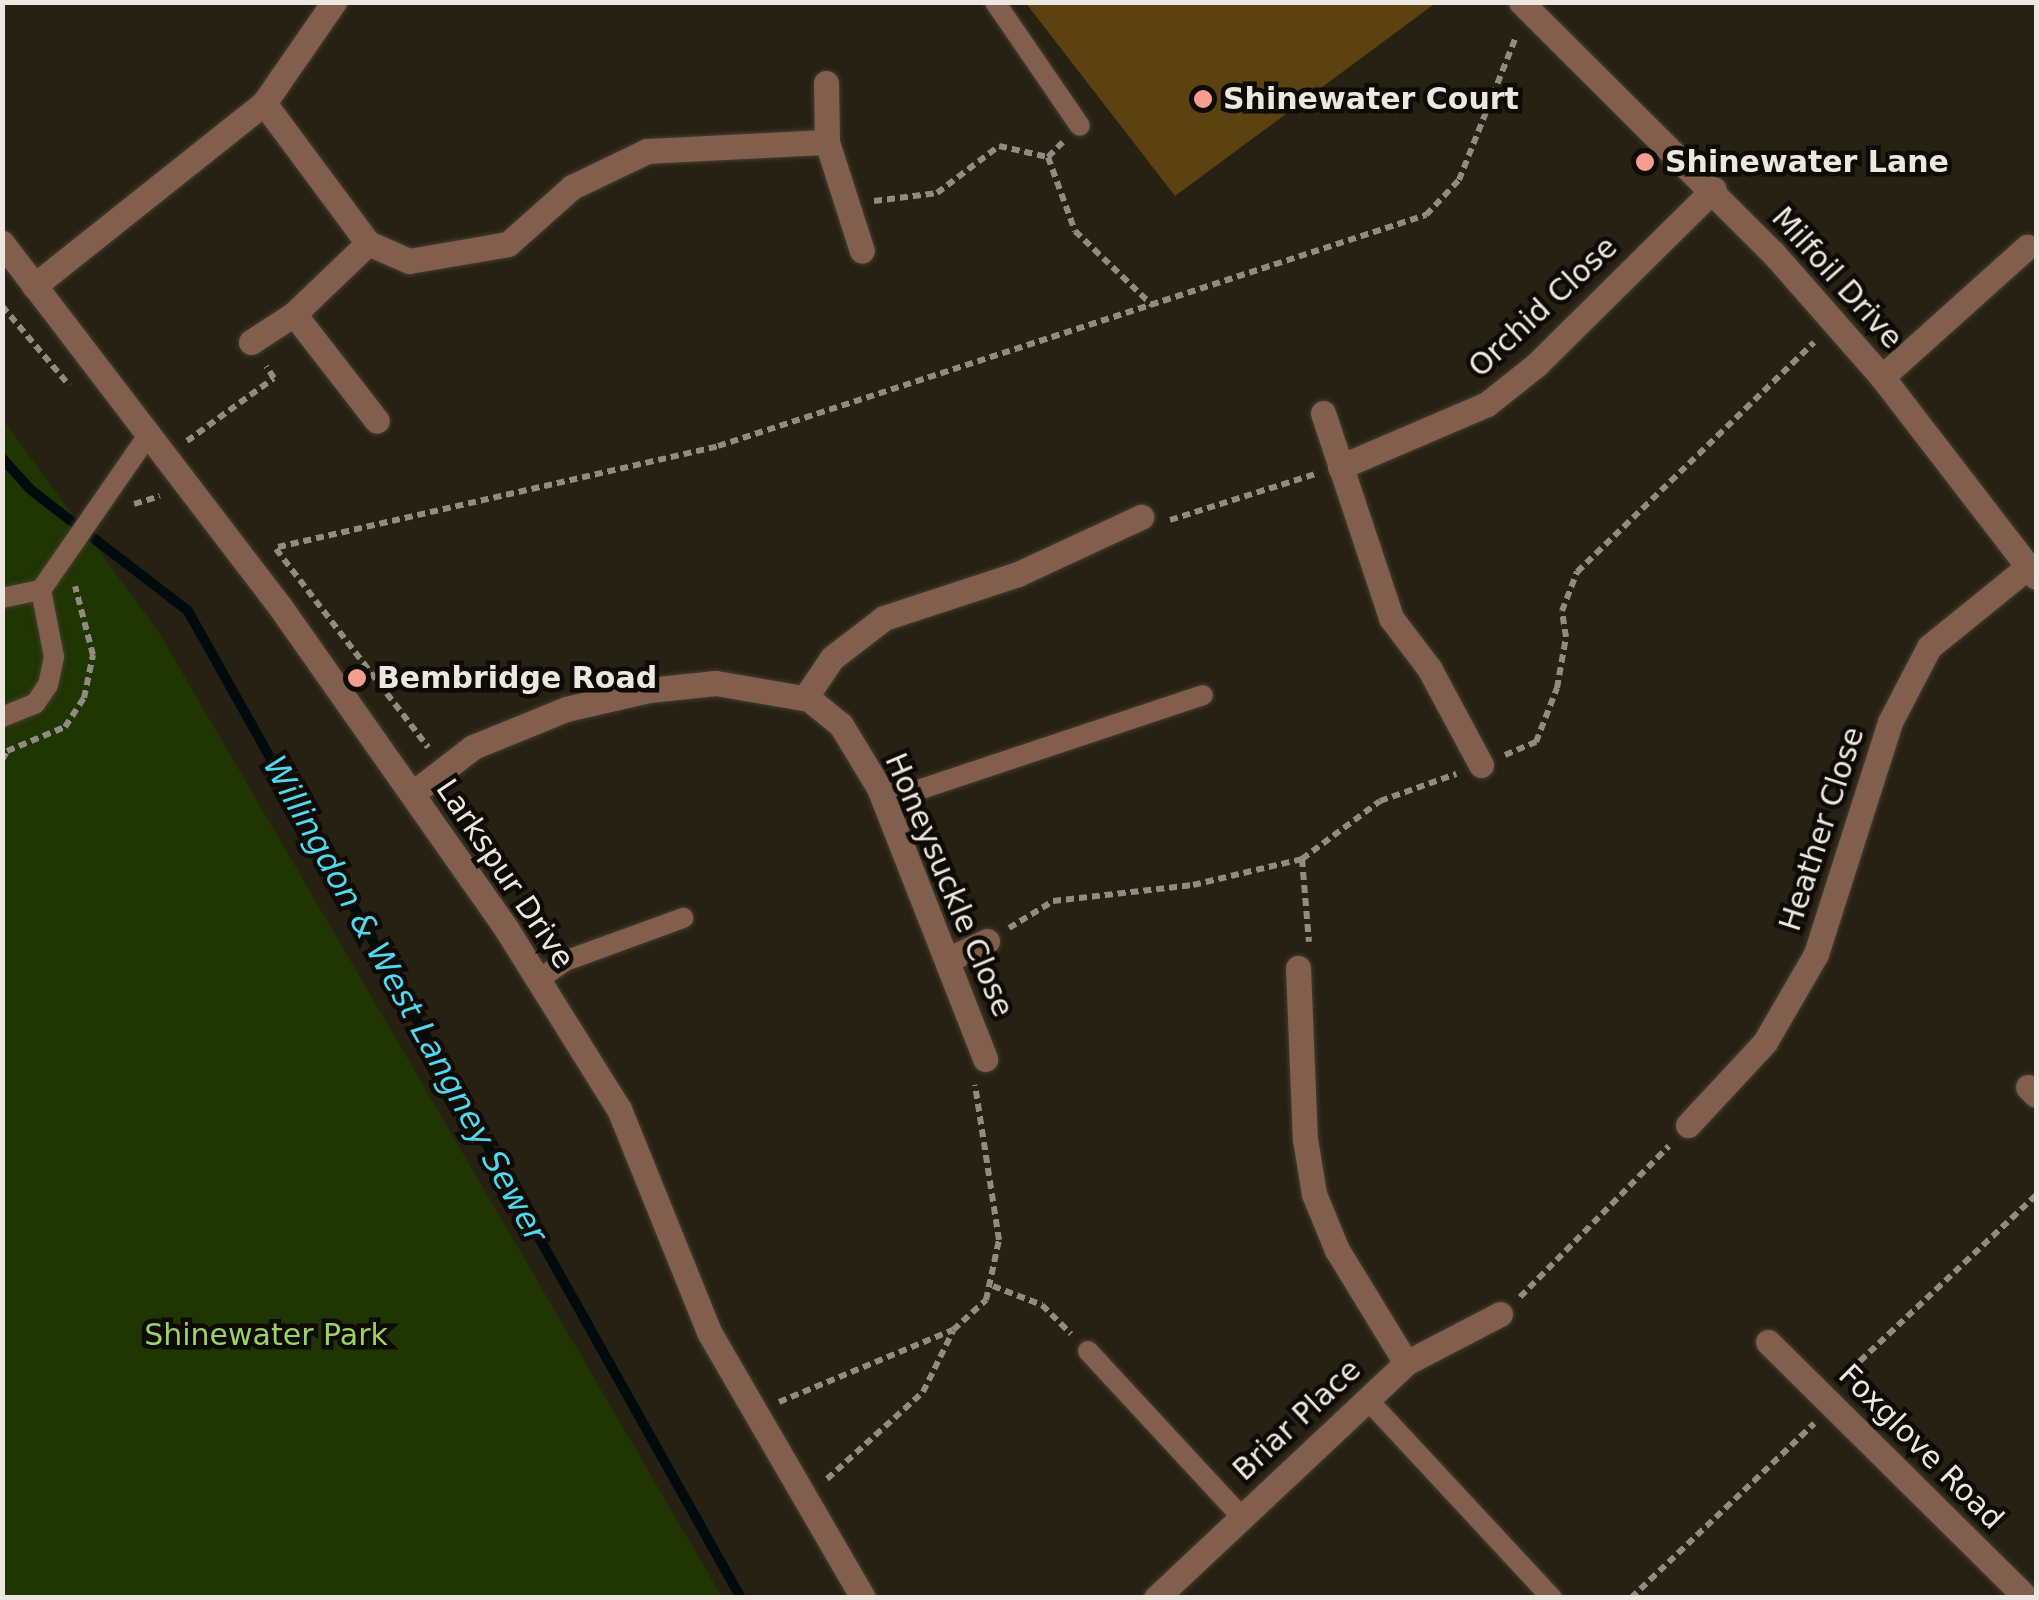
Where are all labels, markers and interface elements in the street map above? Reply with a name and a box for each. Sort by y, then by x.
place label: Shinewater Court [1223,81,1519,117]
marker: Shinewater Court [1192,88,1214,110]
place label: Shinewater Lane [1665,144,1949,180]
marker: Shinewater Lane [1634,151,1656,173]
street label: Milfoil Drive [1764,200,1910,356]
street label: Orchid Close [1461,229,1625,385]
place label: Bembridge Road [377,660,657,696]
marker: Bembridge Road [346,667,368,689]
street label: Heather Close [1772,723,1872,935]
street label: Honeysuckle Close [877,748,1021,1022]
water label: Willingdon & West Langney Sewer [255,749,555,1249]
street label: Larkspur Drive [428,773,582,975]
park label: Shinewater Park [144,1317,388,1353]
street label: Briar Place [1226,1352,1368,1488]
street label: Foxglove Road [1831,1357,2011,1537]

